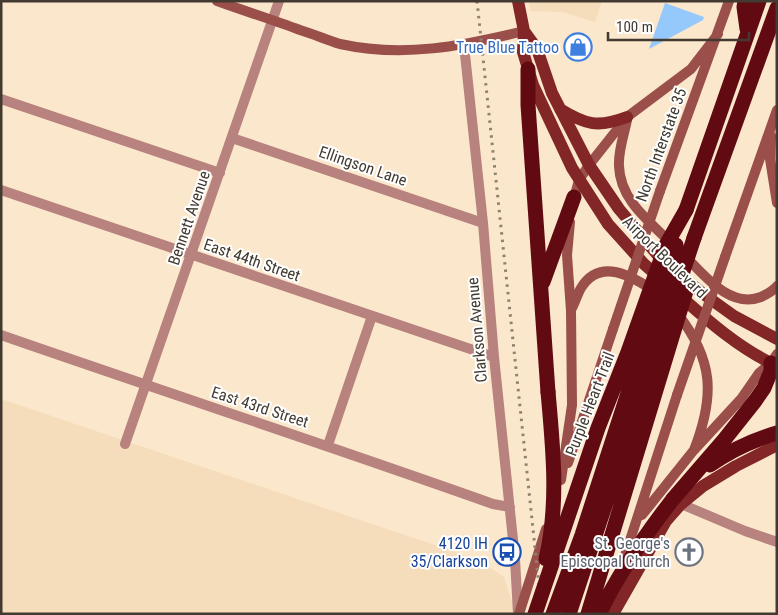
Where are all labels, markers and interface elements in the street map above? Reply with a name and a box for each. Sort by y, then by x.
scale bar [608,10,749,42]
text: 100 m [616,18,653,36]
shop icon: True Blue Tattoo [563,32,593,62]
place label: True Blue Tattoo [456,38,559,57]
street label: North Interstate 35 [632,85,690,204]
street label: Ellingson Lane [316,142,410,190]
street label: Bennett Avenue [164,168,214,268]
street label: Airport Boulevard [619,212,711,302]
street label: East 44th Street [201,235,303,285]
street label: Clarkson Avenue [463,277,491,383]
street label: Purple Heart Trail [561,349,619,459]
street label: East 43rd Street [209,382,311,432]
place label: 4120 IH 35/Clarkson [411,534,488,571]
place label: St. George's Episcopal Church [560,534,670,571]
bus stop icon: 4120 IH 35/Clarkson [492,537,522,567]
church icon: St. George's Episcopal Church [674,537,704,567]

